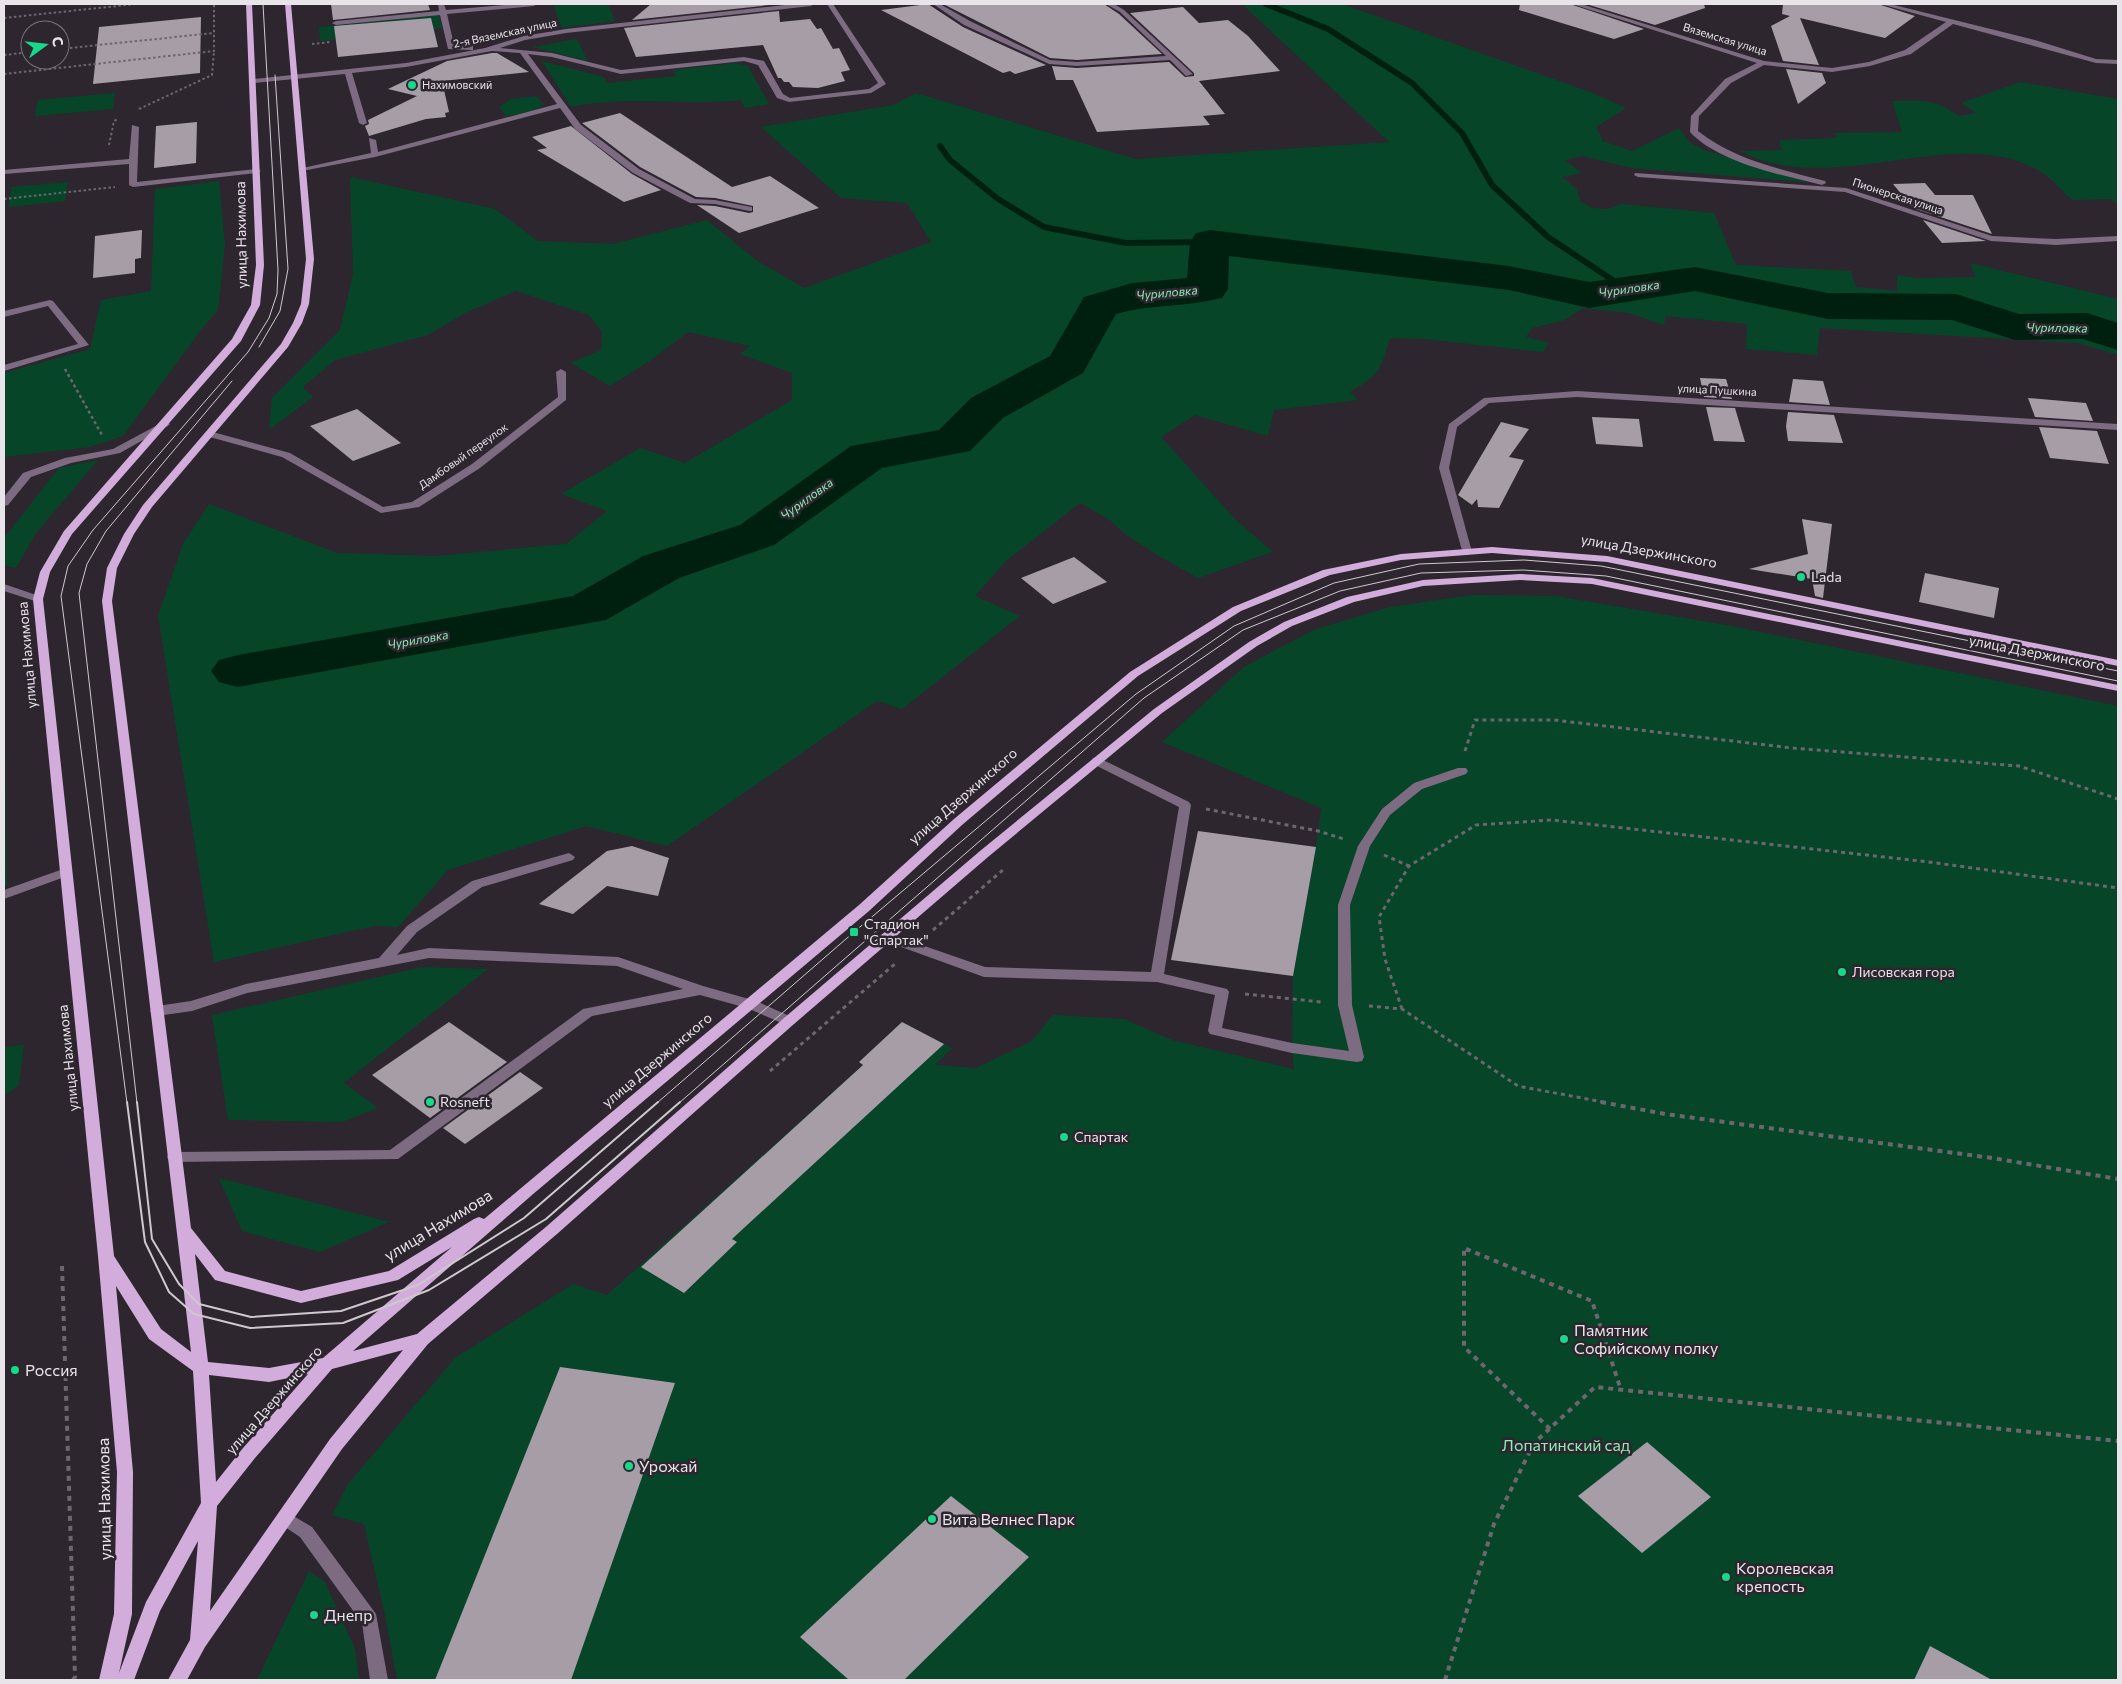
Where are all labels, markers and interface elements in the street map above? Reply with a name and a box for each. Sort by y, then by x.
street label: 2-я Вяземская улица [452,15,558,50]
north arrow [20,20,70,70]
street label: Вяземская улица [1682,20,1769,57]
text: С [49,35,67,48]
place label: Нахимовский [422,78,492,91]
marker: Нахимовский [406,79,418,91]
street label: Пионерская улица [1851,175,1945,216]
street label: улица Нахимова [231,181,250,289]
water label: Чуриловка [1598,277,1660,299]
water label: Чуриловка [1136,282,1198,302]
water label: Чуриловка [2026,319,2088,335]
street label: улица Пушкина [1677,381,1757,398]
street label: Дамбовый переулок [416,420,510,491]
water label: Чуриловка [778,475,835,522]
street label: улица Дзержинского [1580,530,1718,571]
place label: Lada [1811,568,1842,585]
marker: Lada [1795,571,1807,583]
street label: улица Нахимова [13,601,40,709]
water label: Чуриловка [386,627,449,651]
street label: улица Дзержинского [1968,631,2106,674]
street label: улица Дзержинского [905,744,1020,847]
place label: Стадион "Спартак" [864,915,929,948]
marker: Стадион "Спартак" [848,926,860,938]
place label: Лисовская гора [1852,963,1955,980]
marker: Лисовская гора [1836,966,1848,978]
street label: улица Нахимова [53,1004,82,1112]
street label: улица Дзержинского [598,1009,715,1110]
place label: Rosneft [440,1093,490,1110]
marker: Rosneft [424,1096,436,1108]
place label: Спартак [1074,1128,1129,1145]
marker: Спартак [1058,1131,1070,1143]
street label: улица Нахимова [380,1185,495,1264]
place label: Памятник Софийскому полку [1574,1320,1718,1357]
marker: Памятник Софийскому полку [1558,1333,1570,1345]
street label: улица Дзержинского [222,1342,325,1457]
place label: Россия [25,1360,78,1379]
marker: Россия [9,1364,21,1376]
park label: Лопатинский сад [1502,1435,1631,1454]
street label: улица Нахимова [93,1438,114,1560]
place label: Урожай [639,1456,698,1475]
marker: Урожай [623,1460,635,1472]
place label: Вита Велнес Парк [942,1509,1076,1528]
marker: Вита Велнес Парк [926,1513,938,1525]
place label: Королевская крепость [1736,1558,1834,1595]
marker: Королевская крепость [1720,1571,1732,1583]
place label: Днепр [324,1605,373,1624]
marker: Днепр [308,1609,320,1621]

